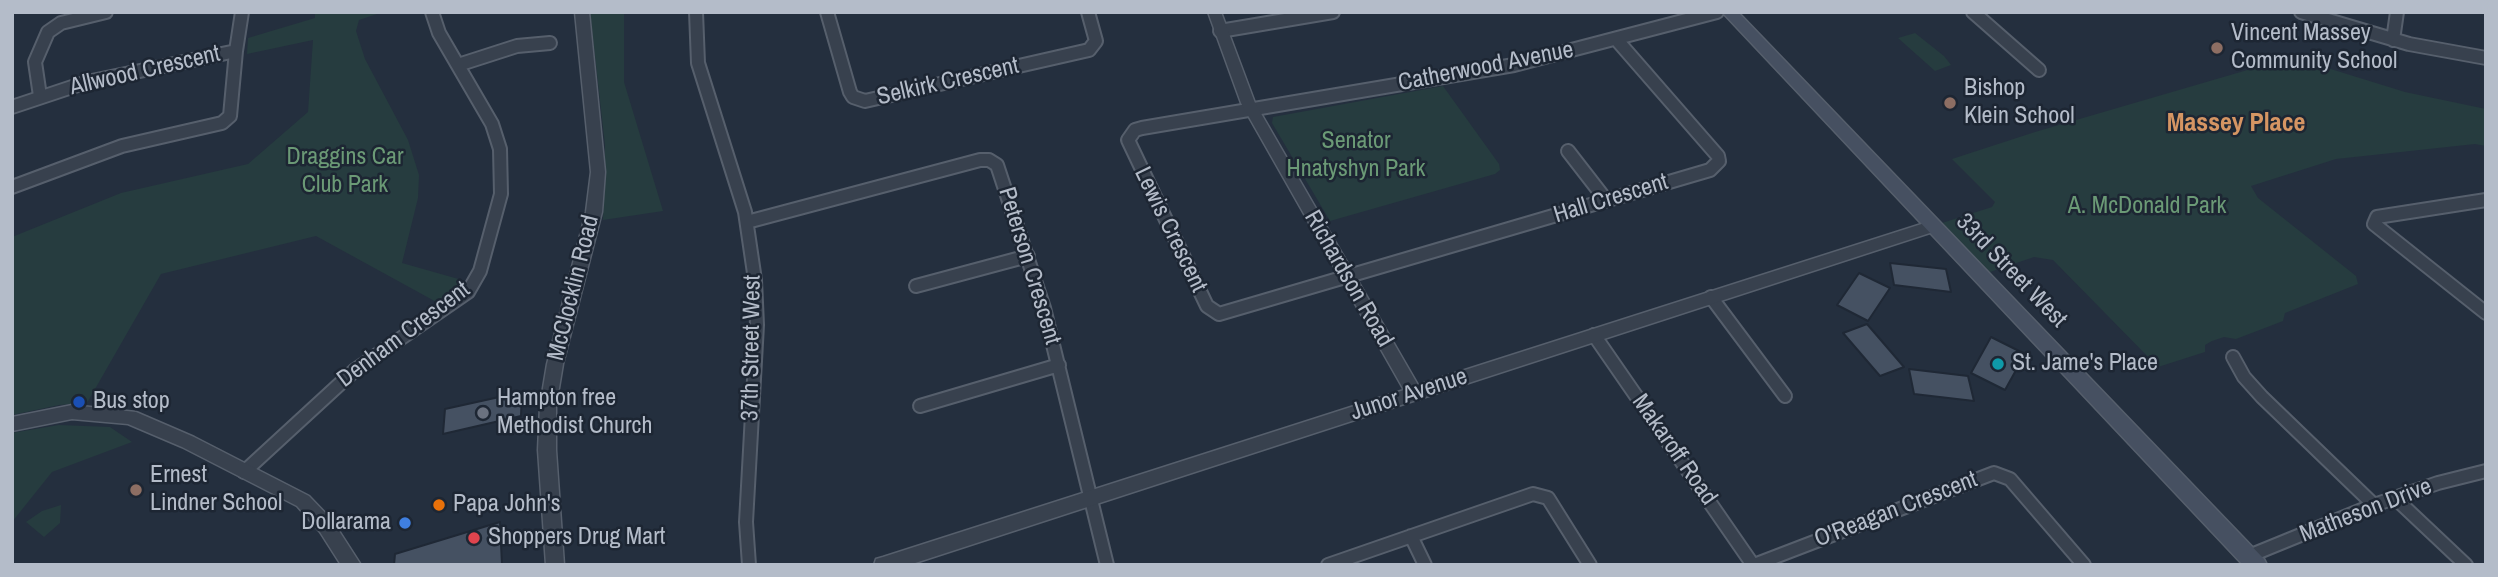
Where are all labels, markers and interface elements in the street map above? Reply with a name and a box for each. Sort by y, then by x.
place label: Vincent Massey Community School [2231,20,2397,76]
street label: Catherwood Avenue [1396,36,1576,98]
street label: Allwood Crescent [67,40,223,102]
marker: Vincent Massey Community School [2209,40,2225,56]
street label: Selkirk Crescent [874,52,1022,112]
place label: Bishop Klein School [1964,75,2074,131]
marker: Bishop Klein School [1942,95,1958,111]
district label: Massey Place [2167,108,2305,140]
park label: Senator Hnatyshyn Park [1287,128,1425,184]
park label: Draggins Car Club Park [286,144,404,200]
street label: Lewis Crescent [1127,163,1213,297]
street label: Hall Crescent [1550,168,1672,230]
street label: Peterson Crescent [991,184,1067,348]
park label: A. McDonald Park [2068,193,2226,221]
street label: Richardson Road [1297,205,1399,353]
street label: 33rd Street West [1949,208,2073,334]
street label: McClocklin Road [542,212,606,364]
street label: 37th Street West [736,275,768,421]
street label: Denham Crescent [332,276,476,394]
place label: St. Jame's Place [2012,350,2158,378]
marker: St. Jame's Place [1990,356,2006,372]
street label: Junor Avenue [1347,363,1471,427]
place label: Hampton free Methodist Church [497,385,652,441]
place label: Bus stop [93,388,170,416]
street label: Makaroff Road [1625,389,1723,511]
marker: Bus stop [71,394,87,410]
marker: Hampton free Methodist Church [475,405,491,421]
place label: Ernest Lindner School [150,462,282,518]
street label: O'Reagan Crescent [1810,466,1982,554]
street label: Matheson Drive [2296,473,2436,549]
marker: Ernest Lindner School [128,482,144,498]
place label: Papa John's [453,491,561,519]
marker: Papa John's [431,497,447,513]
place label: Dollarama [301,509,391,537]
marker: Dollarama [397,515,413,531]
place label: Shoppers Drug Mart [488,524,665,552]
marker: Shoppers Drug Mart [466,530,482,546]

